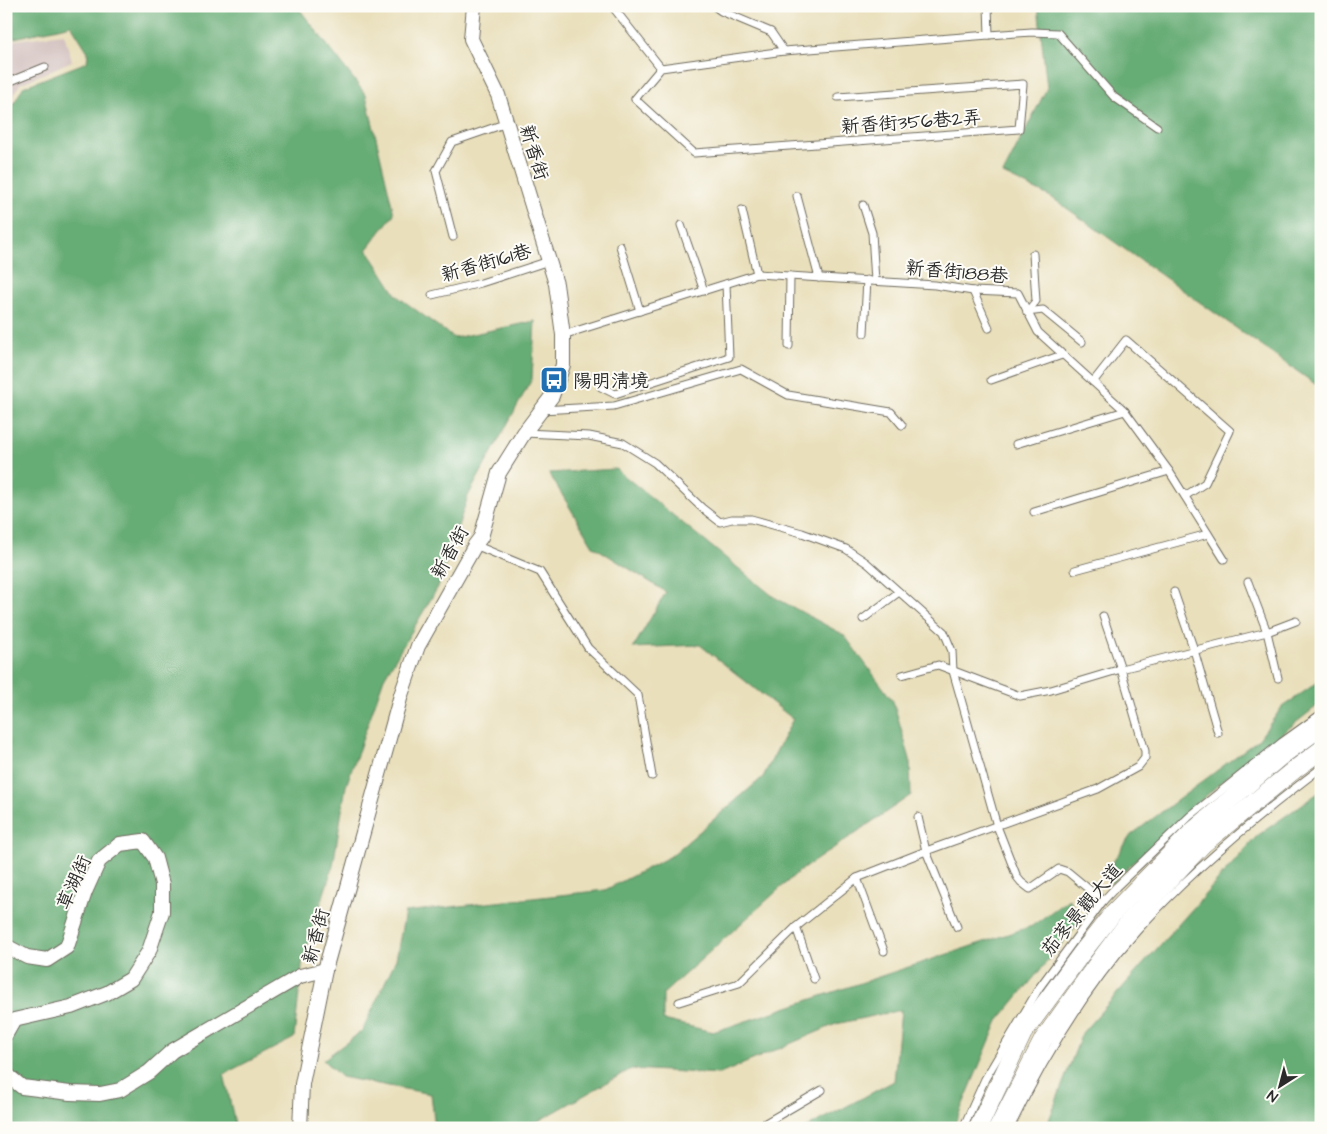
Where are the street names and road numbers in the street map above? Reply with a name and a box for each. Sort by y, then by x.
street label: 新香街356巷2弄 [840,104,982,141]
street label: 新香街 [512,121,555,184]
street label: 新香街161巷 [438,238,535,289]
street label: 新香街188巷 [904,255,1009,290]
street label: 新香街 [425,521,476,584]
street label: 草湖街 [50,851,98,914]
street label: 茄苳景觀大道 [1035,858,1129,962]
street label: 新香街 [296,905,337,967]

